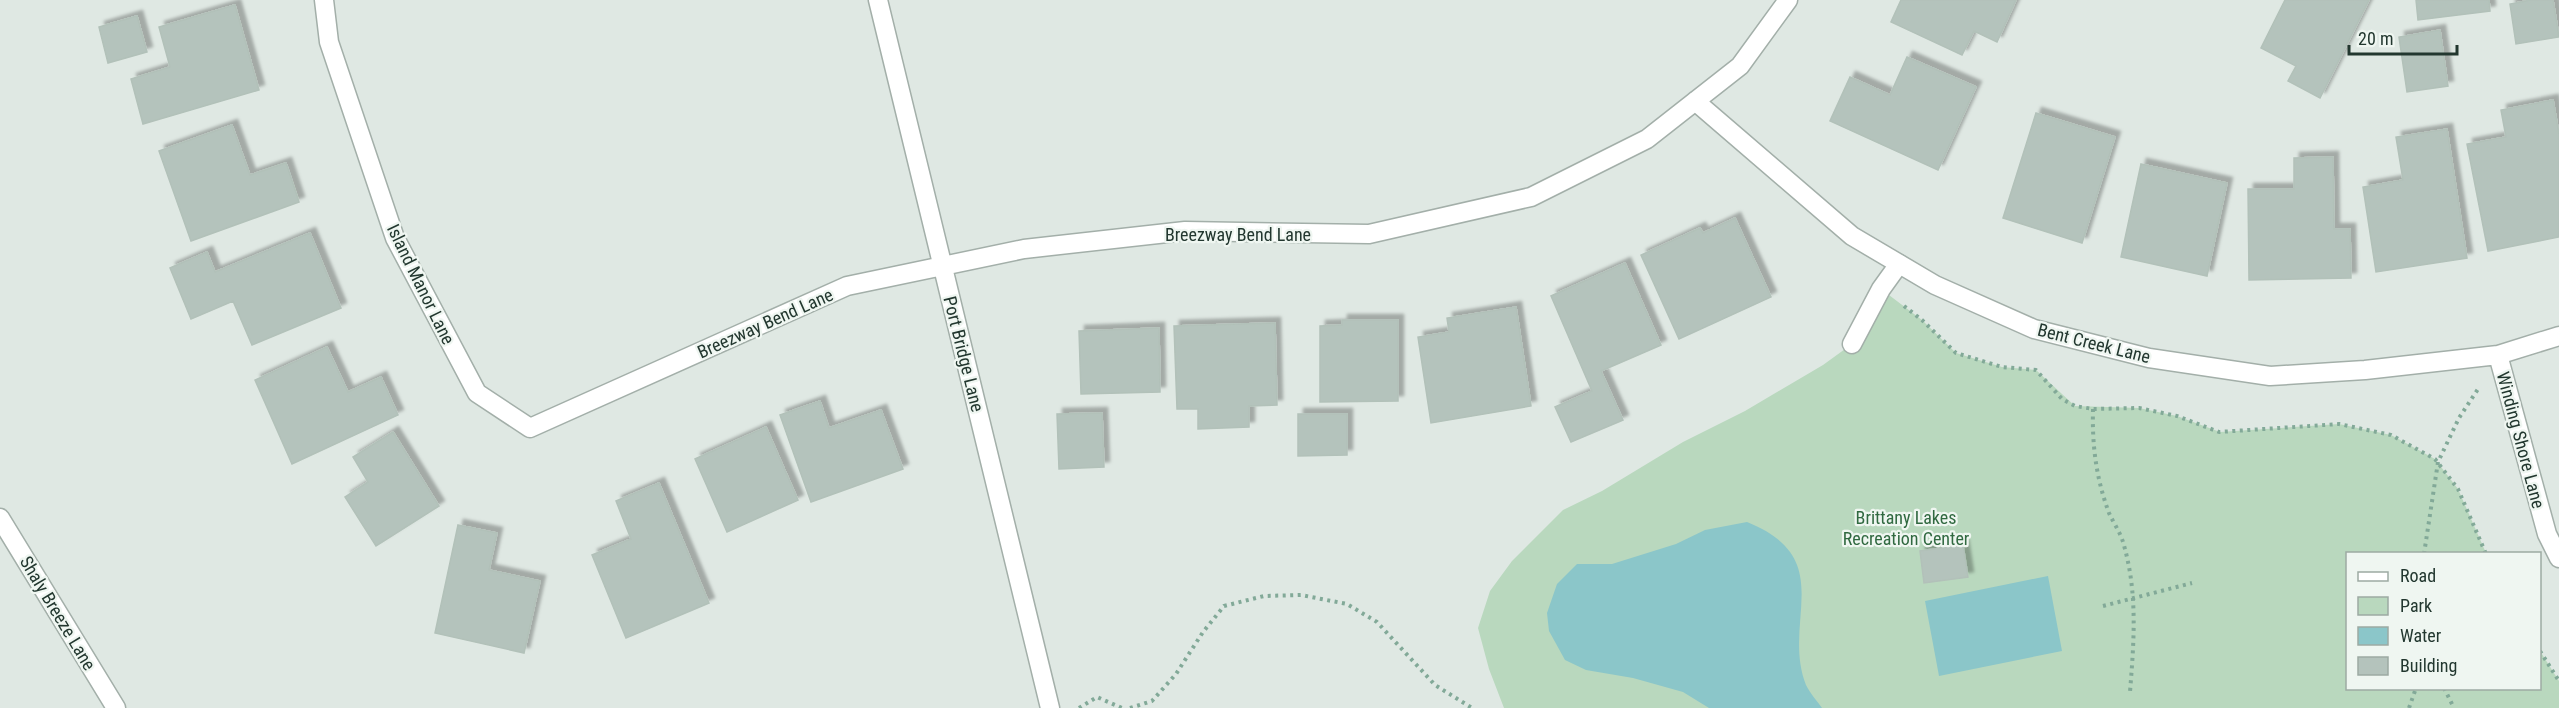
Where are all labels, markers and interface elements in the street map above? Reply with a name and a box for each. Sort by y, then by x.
scale bar [2349,18,2457,56]
text: 20 m [2358,28,2393,49]
street label: Island Manor Lane [383,220,459,348]
street label: Breezway Bend Lane [1165,224,1311,245]
street label: Breezway Bend Lane [694,284,836,362]
street label: Port Bridge Lane [939,294,989,414]
street label: Bent Creek Lane [2035,319,2153,367]
street label: Winding Shore Lane [2493,369,2549,511]
park label: Brittany Lakes Recreation Center [1843,507,1970,549]
street label: Shaly Breeze Lane [16,552,100,674]
legend [2346,552,2541,690]
text: Road [2400,565,2436,586]
text: Park [2400,595,2432,616]
text: Water [2400,625,2442,646]
text: Building [2400,655,2457,676]

